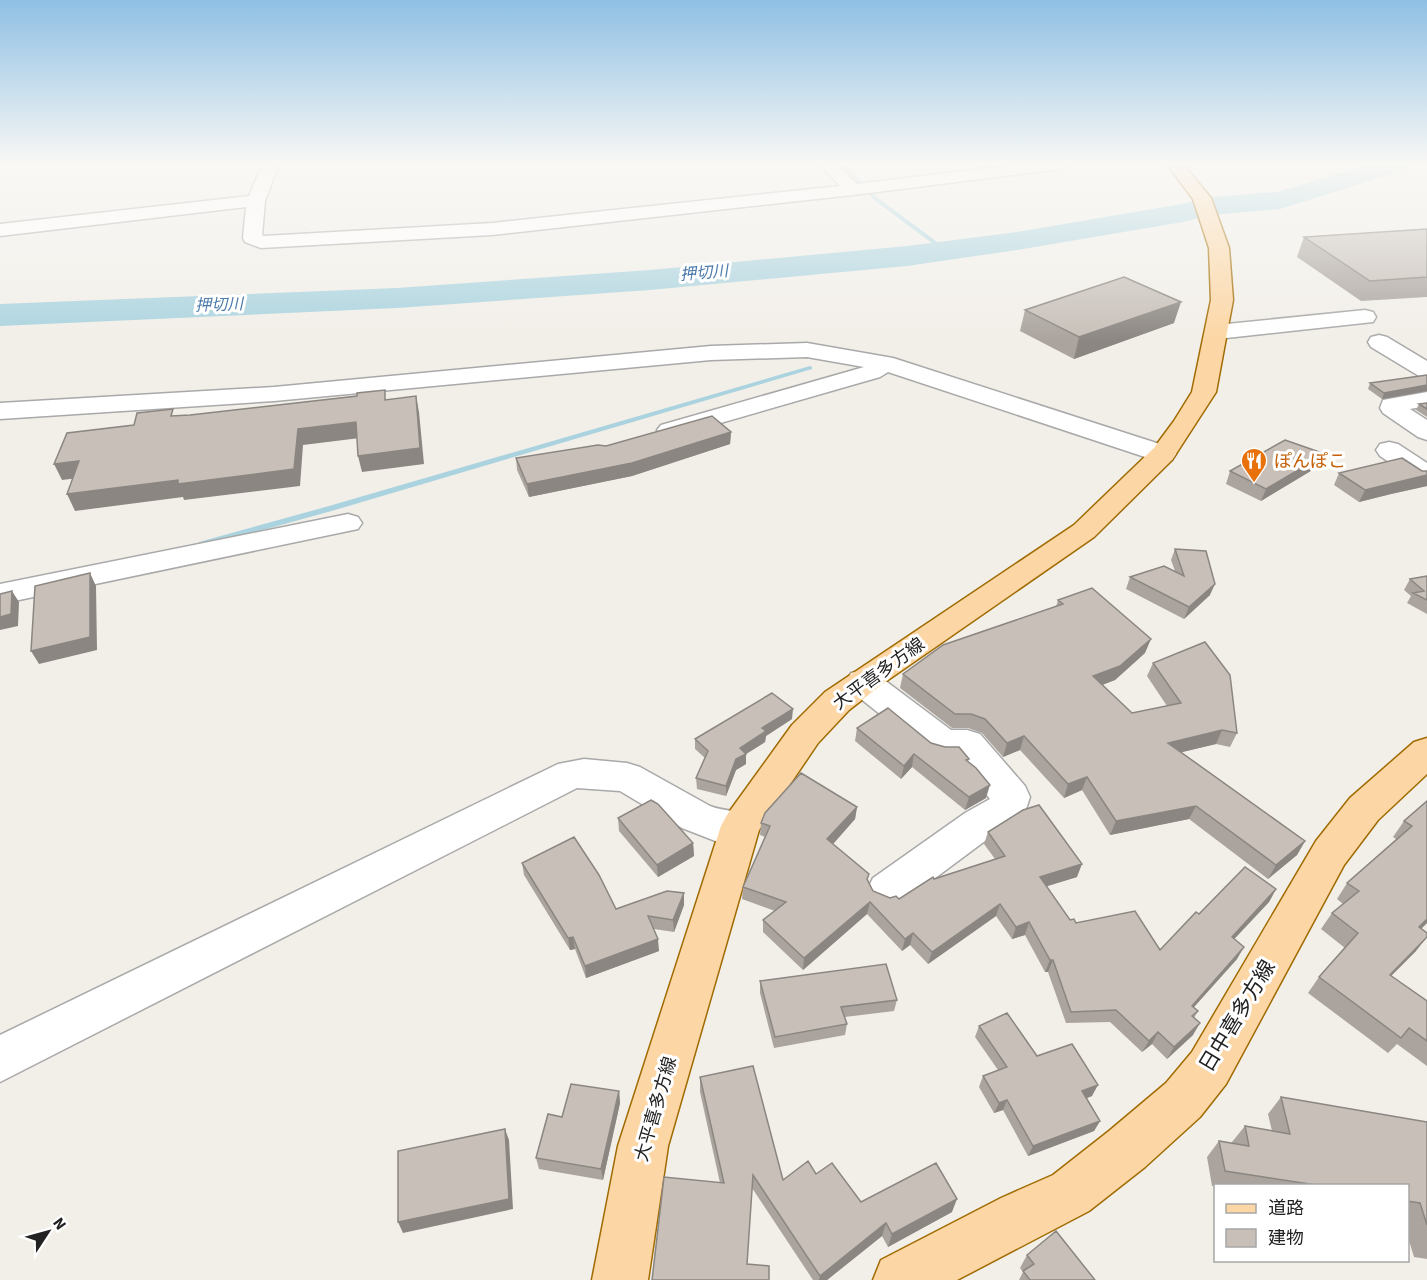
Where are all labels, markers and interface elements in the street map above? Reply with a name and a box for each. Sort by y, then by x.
water label: 押切川 [679,260,731,286]
water label: 押切川 [195,293,245,317]
restaurant icon: ぽんぽこ [1239,446,1269,484]
place label: ぽんぽこ [1274,449,1346,474]
street label: 大平喜多方線 [828,632,930,716]
street label: 日中喜多方線 [1192,954,1282,1078]
street label: 大平喜多方線 [629,1054,683,1164]
legend [1214,1184,1409,1262]
text: 道路 [1268,1196,1304,1221]
north arrow [18,1202,78,1262]
text: N [47,1213,71,1235]
text: 建物 [1268,1226,1304,1251]

